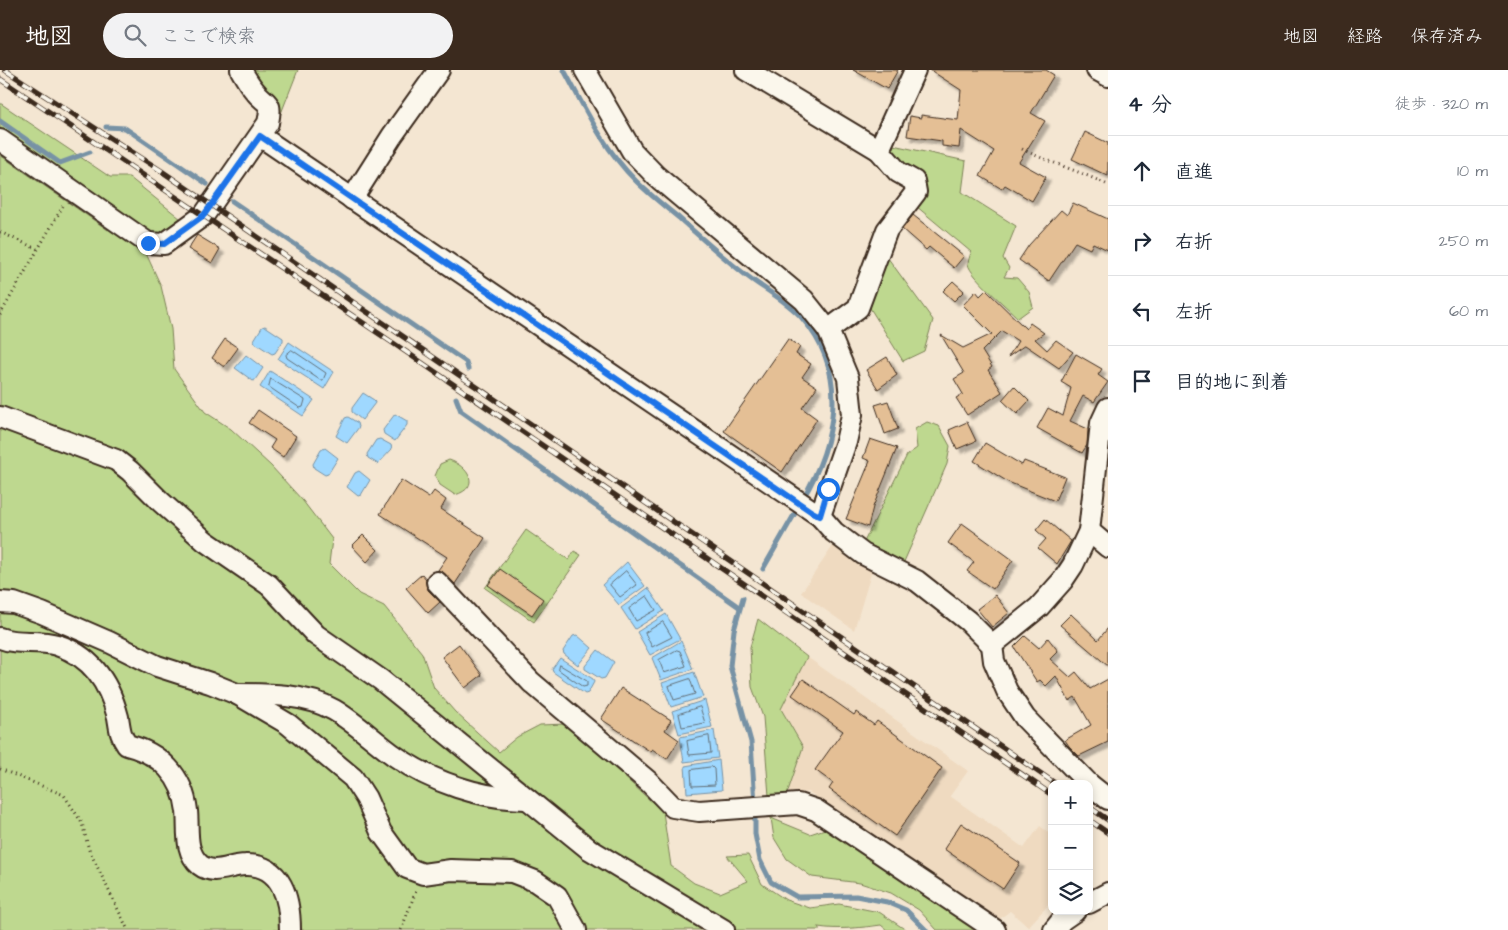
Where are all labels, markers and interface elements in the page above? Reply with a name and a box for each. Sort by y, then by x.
search box [103,13,453,58]
text: 地図 [25,20,73,54]
icon: search [121,21,149,49]
text: ここで検索 [161,23,256,50]
text: 地図 [1283,24,1319,49]
text: 経路 [1347,24,1383,49]
text: 保存済み [1411,24,1483,49]
text: 4 分 [1128,90,1172,119]
text: 徒歩 · 320 m [1395,93,1488,115]
icon: ahead [1128,157,1156,185]
text: 直進 [1175,159,1213,186]
text: 10 m [1457,160,1488,182]
icon: right [1128,227,1156,255]
text: 右折 [1175,229,1213,256]
text: 250 m [1439,230,1488,252]
route end [137,232,160,255]
icon: left [1128,297,1156,325]
text: 左折 [1175,299,1213,326]
text: 60 m [1449,300,1488,322]
icon: arrive [1128,367,1156,395]
text: 目的地に到着 [1175,369,1289,396]
route start [817,478,840,501]
map controls [1048,780,1093,915]
button: + [1048,780,1093,825]
button: − [1048,825,1093,870]
button: layers [1048,870,1093,915]

